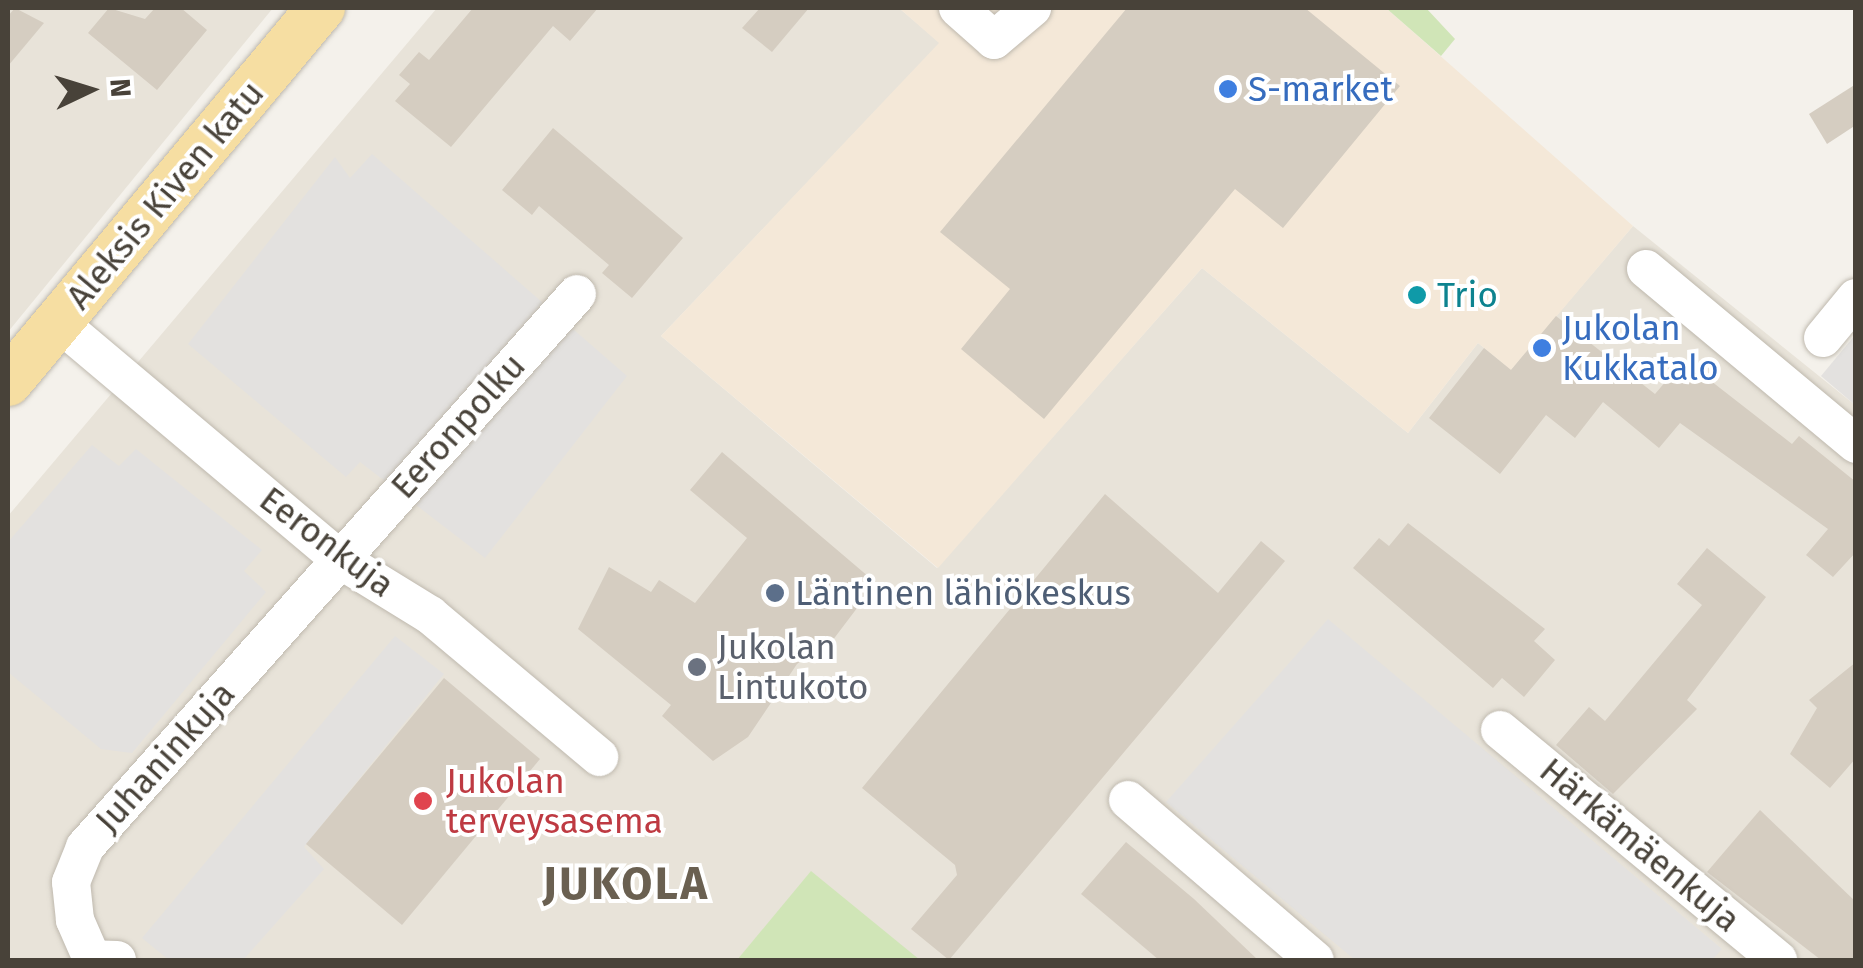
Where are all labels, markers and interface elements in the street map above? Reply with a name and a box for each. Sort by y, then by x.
north arrow [40,40,140,140]
place label: S-market [1248,68,1393,110]
street label: Aleksis Kiven katu [57,72,273,318]
text: N [103,77,138,98]
marker: S-market [1217,78,1239,100]
place label: Trio [1437,274,1498,316]
marker: Trio [1406,284,1428,306]
place label: Jukolan Kukkatalo [1562,307,1719,389]
marker: Jukolan Kukkatalo [1531,337,1553,359]
street label: Eeronpolku [382,345,534,507]
street label: Eeronkuja [252,478,402,606]
place label: Läntinen lähiökeskus [795,572,1131,614]
marker: Läntinen lähiökeskus [764,582,786,604]
place label: Jukolan Lintukoto [717,626,868,708]
marker: Jukolan Lintukoto [686,656,708,678]
street label: Juhaninkuja [86,673,244,841]
street label: Härkämäenkuja [1531,749,1749,941]
place label: Jukolan terveysasema [446,760,663,842]
marker: Jukolan terveysasema [410,788,436,814]
district label: JUKOLA [543,858,709,912]

